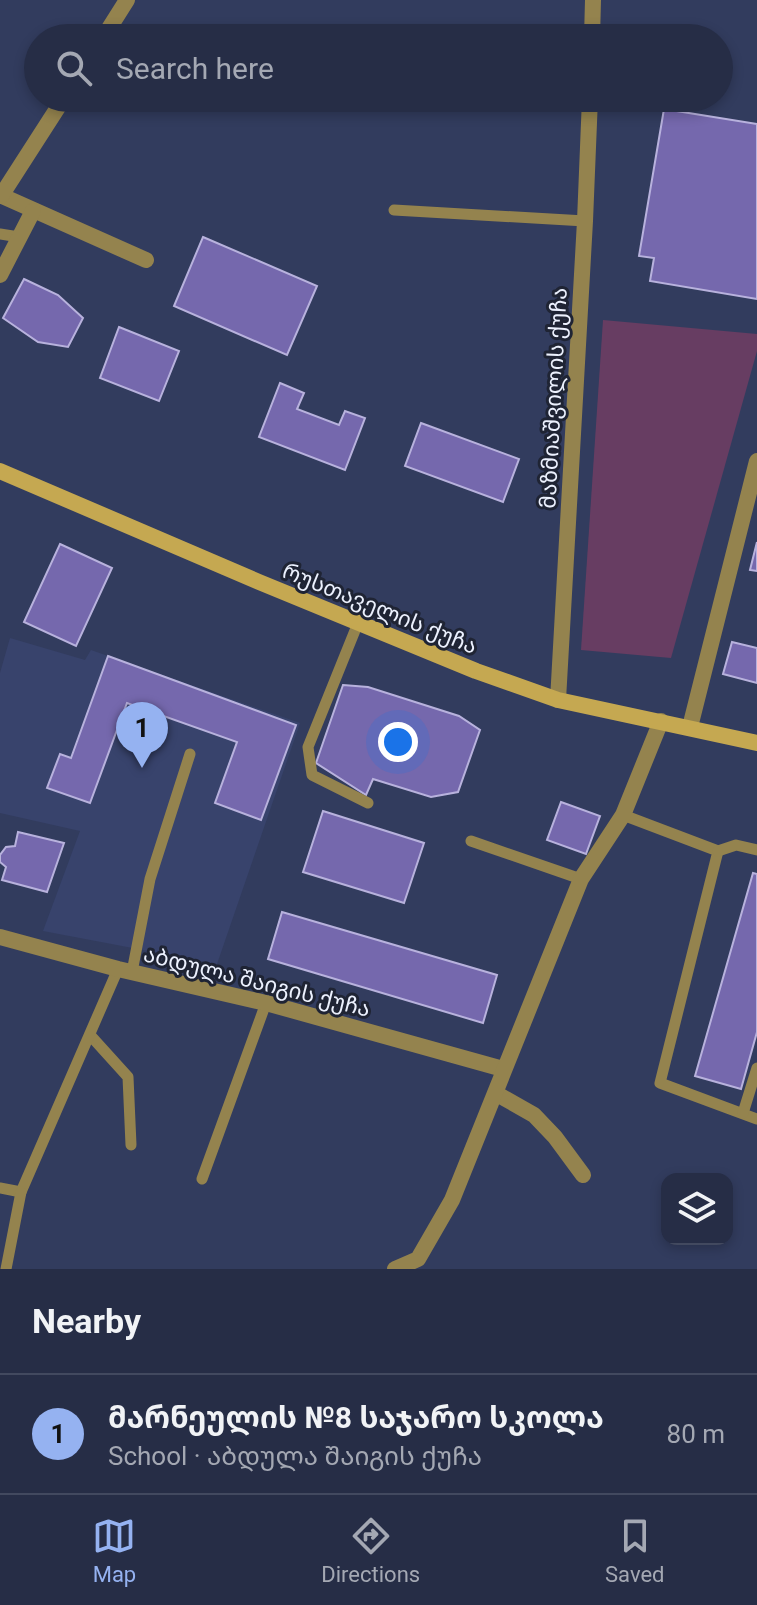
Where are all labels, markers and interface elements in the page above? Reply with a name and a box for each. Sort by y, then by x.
search box [24,24,733,112]
icon: search [52,46,96,90]
text: Search here [116,51,274,86]
street label: მაზმიაშვილის ქუჩა [535,287,573,509]
street label: რუსთაველის ქუჩა [279,558,481,660]
pin: 1 [116,702,168,768]
your location [378,722,418,762]
street label: აბდულა შაიგის ქუჩა [141,941,373,1023]
map controls [661,1173,733,1245]
button: layers [661,1173,733,1245]
text: Nearby [32,1301,141,1341]
text: მარნეულის №8 საჯარო სკოლა [108,1400,604,1435]
text: 1 [51,1419,65,1449]
text: 80 m [667,1419,725,1449]
text: School · აბდულა შაიგის ქუჩა [108,1441,482,1471]
tab: Map [92,1514,136,1587]
tab: Directions [321,1514,420,1587]
tab: Saved [605,1514,665,1587]

